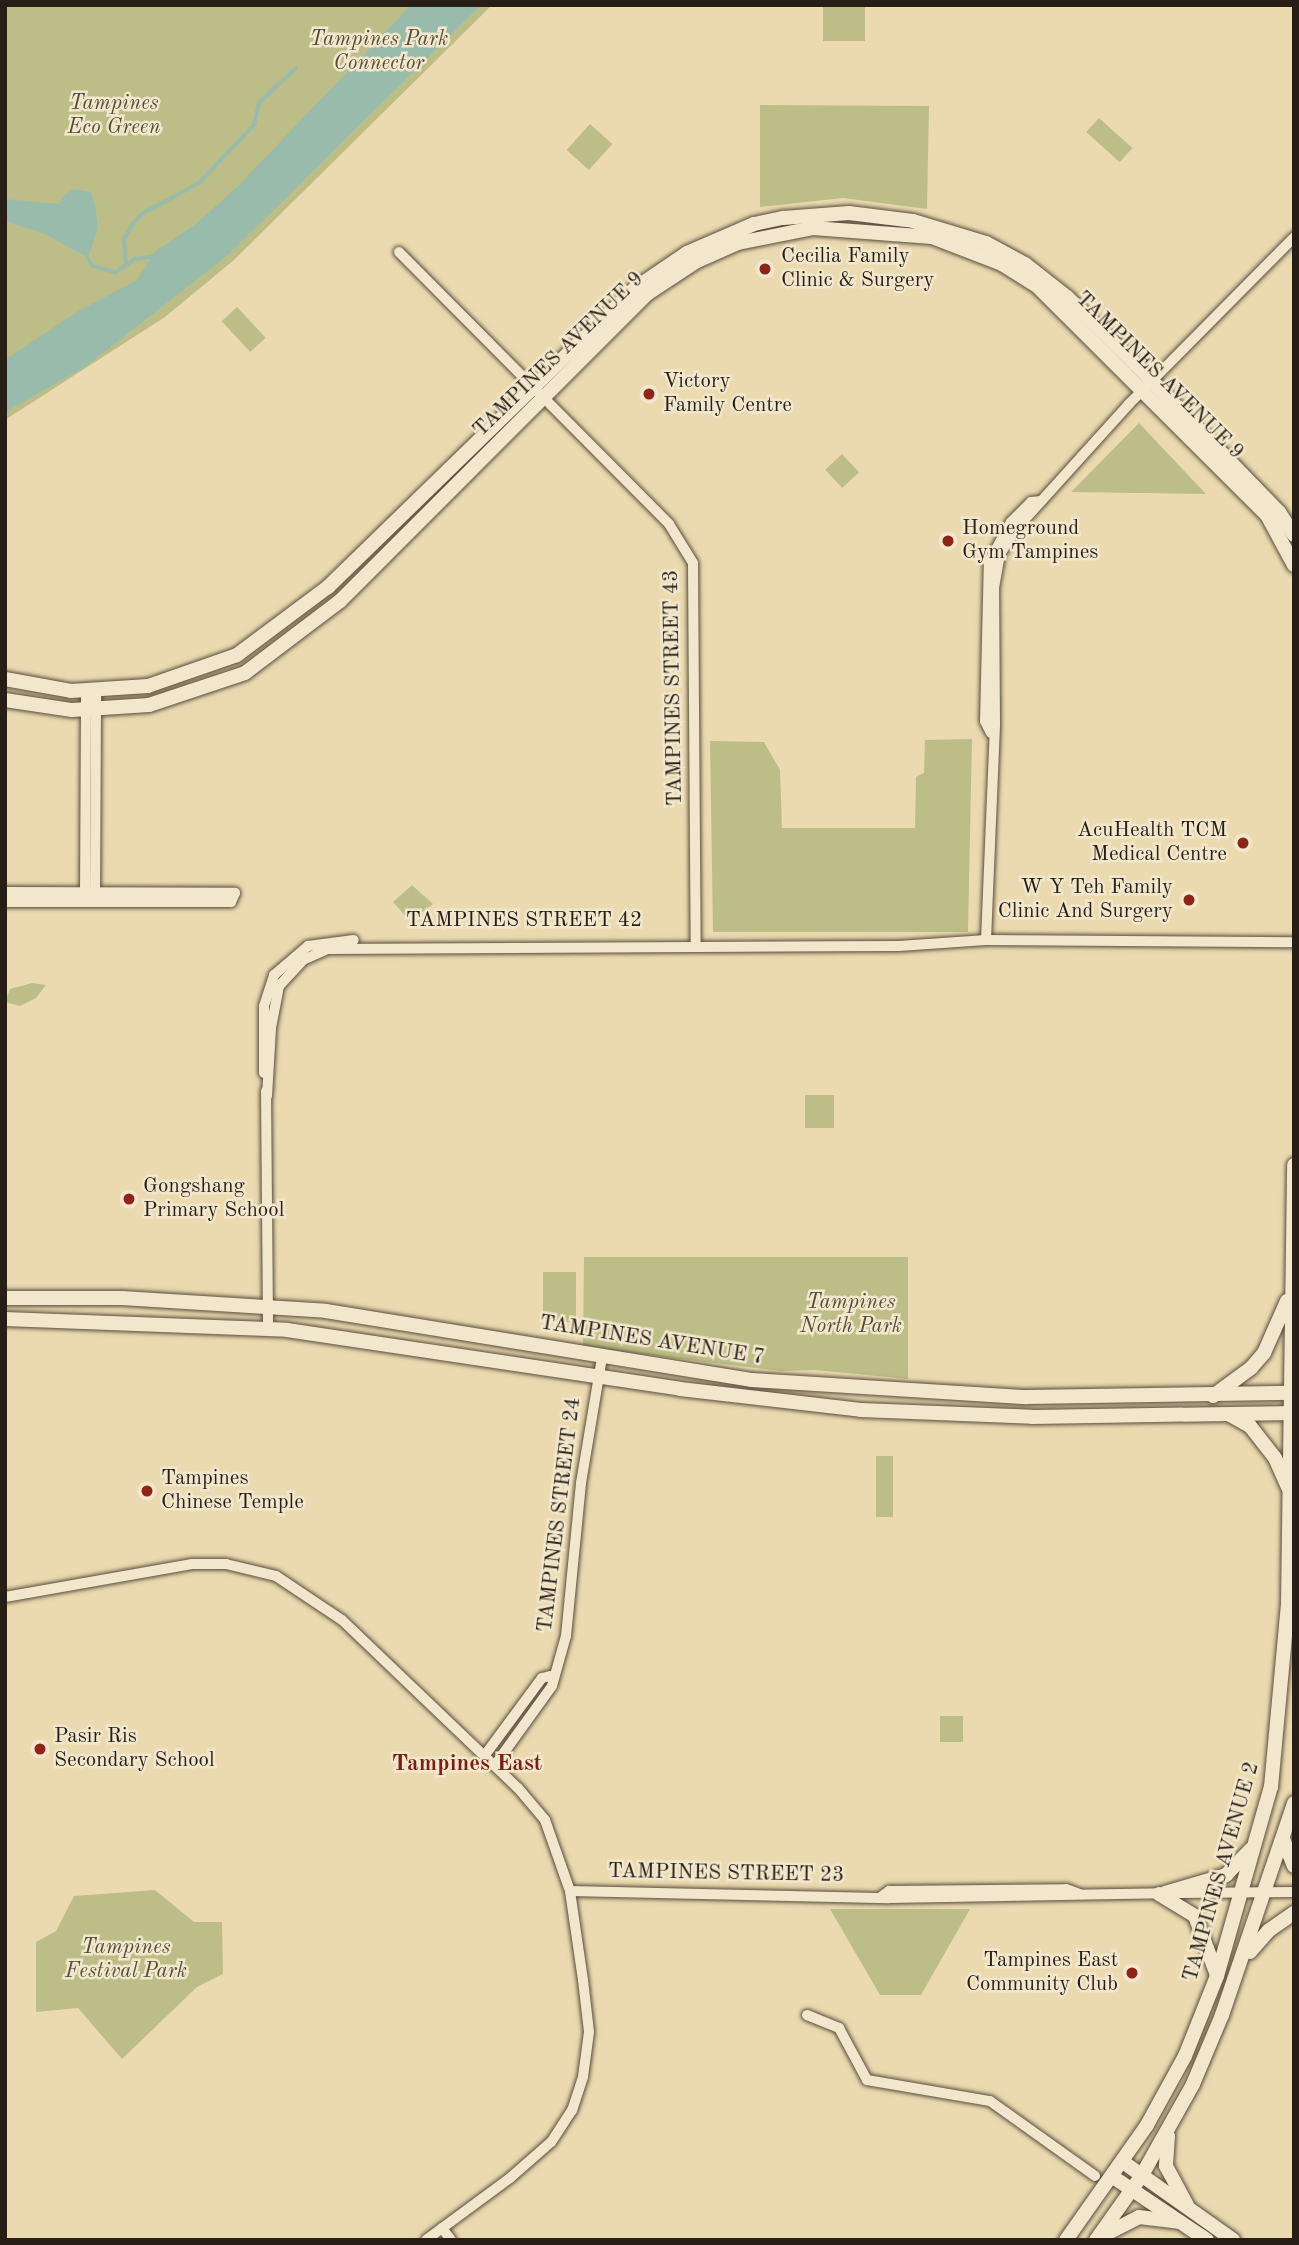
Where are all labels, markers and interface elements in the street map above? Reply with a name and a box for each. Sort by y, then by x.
park label: Tampines Park Connector [310,27,448,77]
park label: Tampines Eco Green [68,91,160,141]
place label: Cecilia Family Clinic & Surgery [781,244,934,294]
marker: Cecilia Family Clinic & Surgery [755,259,775,279]
street label: TAMPINES AVENUE 9 [468,267,650,443]
street label: TAMPINES AVENUE 9 [1070,287,1248,465]
place label: Victory Family Centre [663,369,792,419]
marker: Victory Family Centre [641,386,657,402]
place label: Homeground Gym Tampines [962,516,1098,566]
marker: Homeground Gym Tampines [940,533,956,549]
street label: TAMPINES STREET 43 [659,570,689,806]
place label: AcuHealth TCM Medical Centre [1077,818,1227,868]
marker: AcuHealth TCM Medical Centre [1233,833,1253,853]
place label: W Y Teh Family Clinic And Surgery [998,875,1173,925]
marker: W Y Teh Family Clinic And Surgery [1179,890,1199,910]
street label: TAMPINES STREET 42 [406,908,642,934]
place label: Gongshang Primary School [143,1174,284,1224]
marker: Gongshang Primary School [121,1191,137,1207]
park label: Tampines North Park [800,1290,902,1340]
street label: TAMPINES AVENUE 7 [538,1311,766,1371]
street label: TAMPINES STREET 24 [533,1396,587,1634]
place label: Tampines Chinese Temple [161,1466,304,1516]
marker: Tampines Chinese Temple [139,1483,155,1499]
place label: Pasir Ris Secondary School [54,1724,215,1774]
marker: Pasir Ris Secondary School [32,1741,48,1757]
district label: Tampines East [392,1750,542,1778]
street label: TAMPINES AVENUE 2 [1179,1759,1265,1985]
street label: TAMPINES STREET 23 [608,1859,844,1889]
park label: Tampines Festival Park [65,1935,187,1985]
place label: Tampines East Community Club [966,1948,1118,1998]
marker: Tampines East Community Club [1124,1965,1140,1981]

